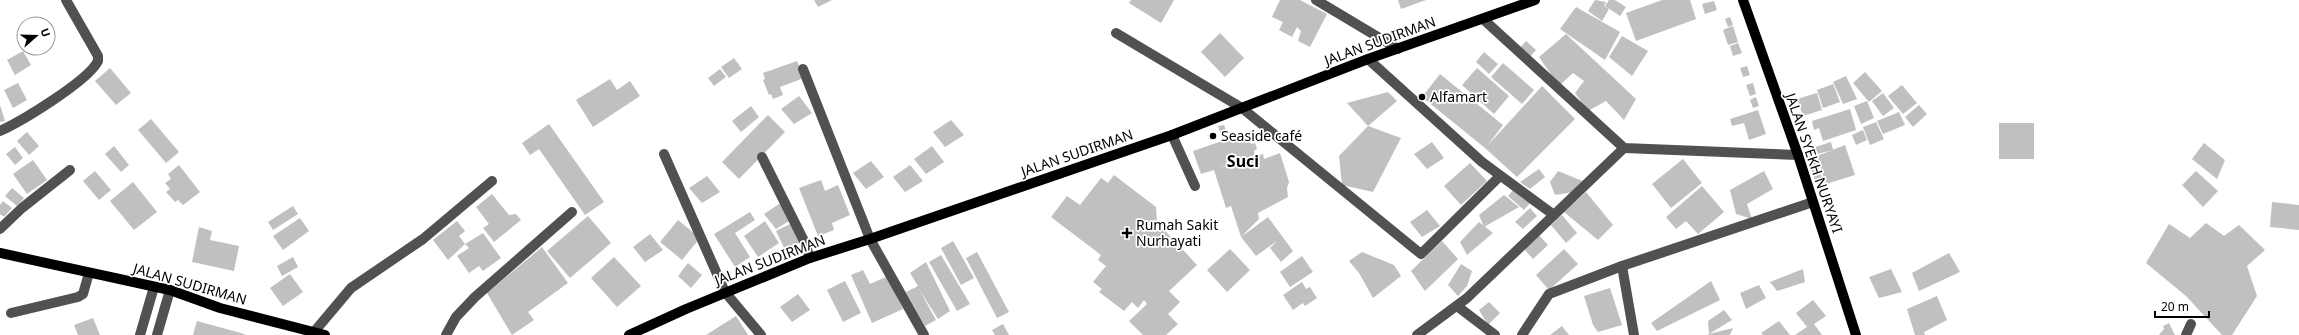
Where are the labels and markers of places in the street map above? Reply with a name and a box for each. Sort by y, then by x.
place label: Alfamart [1430,87,1487,106]
marker: Alfamart [1417,92,1427,102]
place label: Seaside café [1221,126,1302,145]
marker: Seaside café [1208,131,1218,141]
place label: Rumah Sakit Nurhayati [1136,215,1218,250]
marker: Rumah Sakit Nurhayati [1121,227,1133,239]

